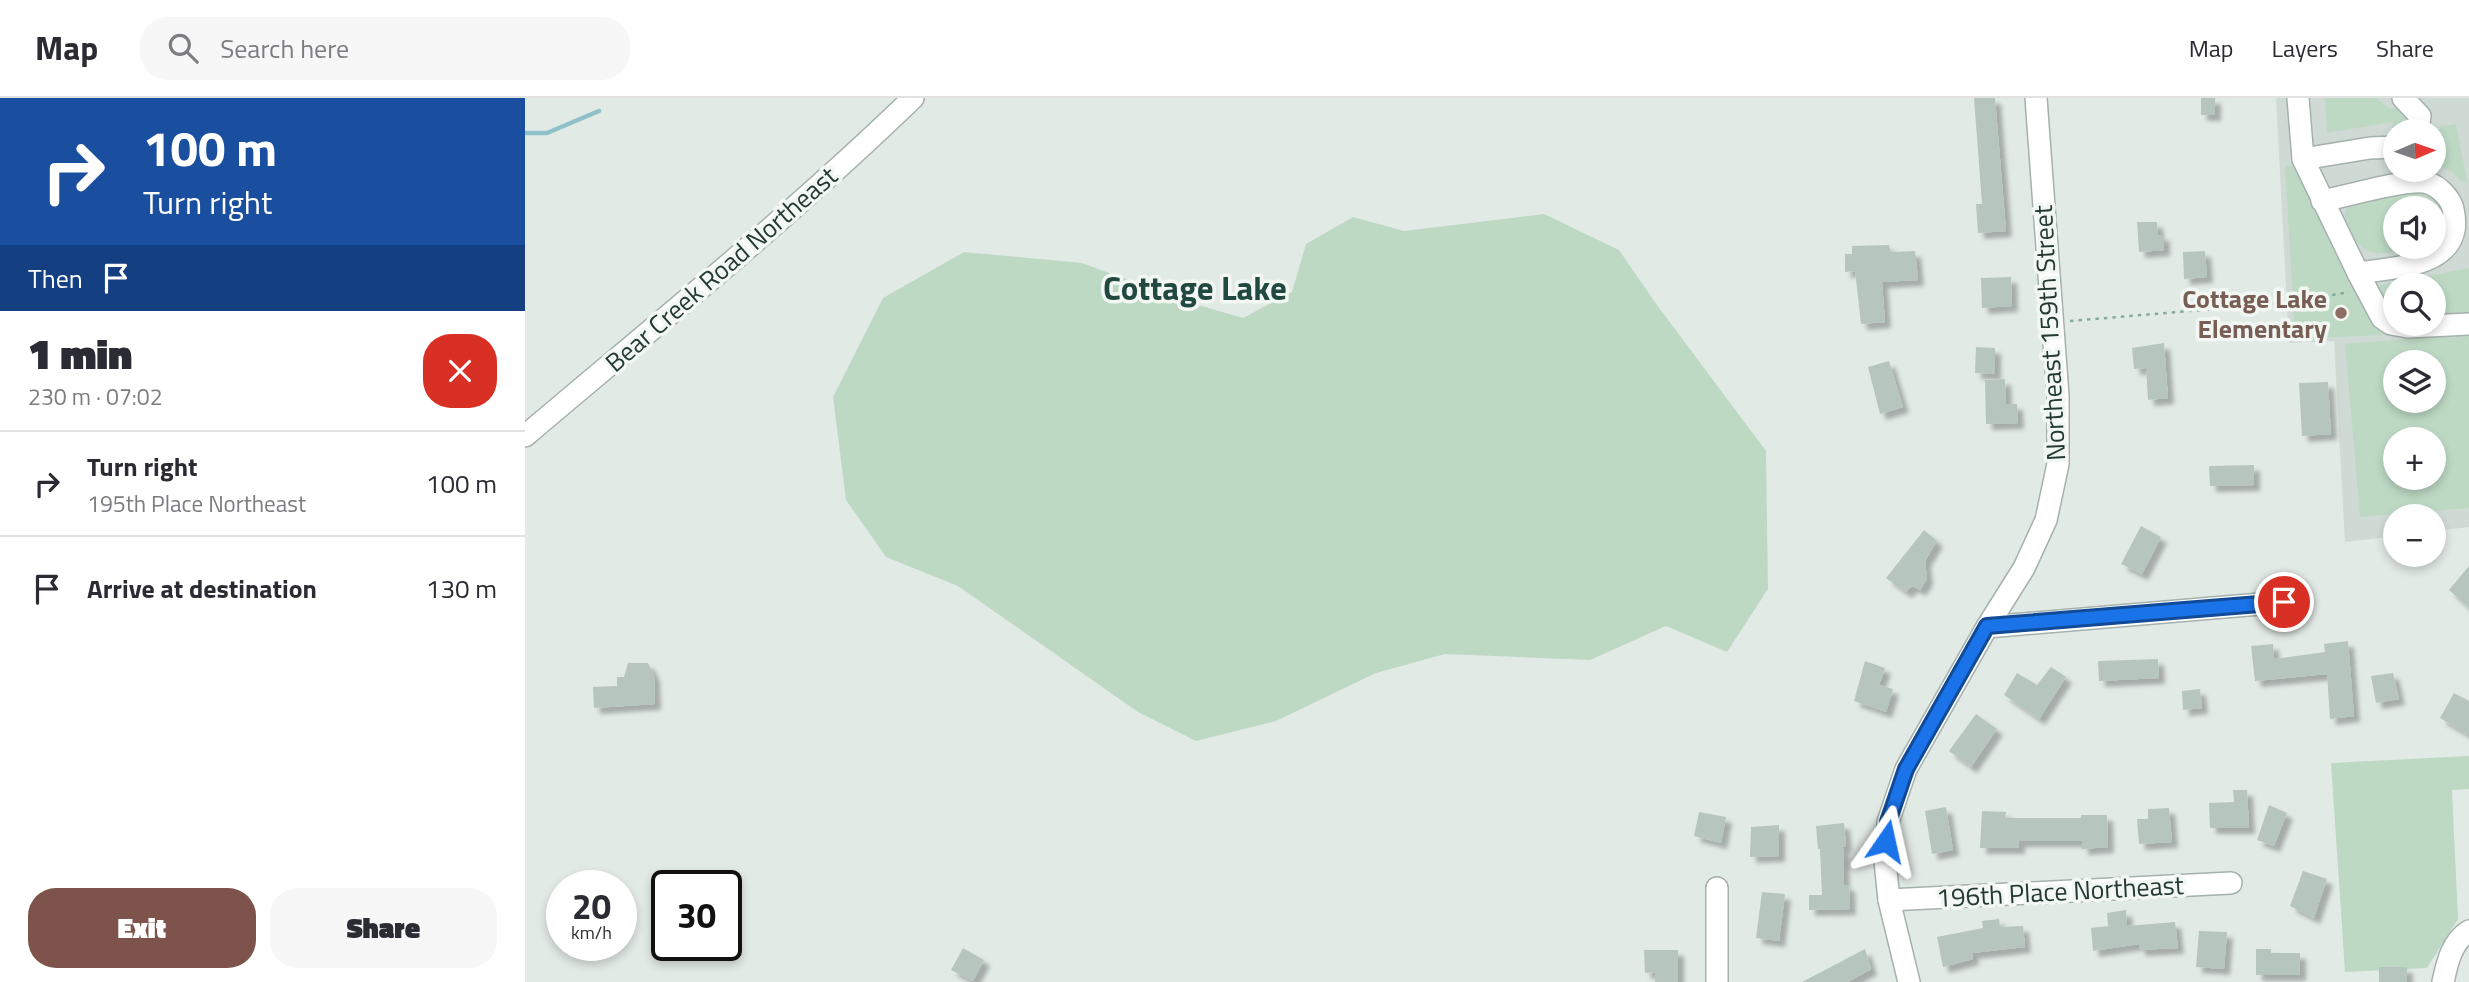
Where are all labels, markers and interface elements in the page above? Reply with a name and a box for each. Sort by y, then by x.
search box [140,17,630,80]
text: Map [35,23,98,73]
icon: search [164,29,202,67]
text: Search here [220,29,349,68]
text: Map [2189,30,2234,66]
text: Layers [2272,30,2338,66]
text: Share [2376,30,2434,66]
text: 100 m [143,110,277,185]
north arrow [2383,119,2447,182]
map controls [2383,119,2446,567]
icon: right [28,126,119,217]
street label: Bear Creek Road Northeast [596,157,846,381]
text: Turn right [143,178,272,226]
button: sound [2383,196,2446,259]
street label: Northeast 159th Street [2023,204,2075,462]
text: Then [28,259,83,298]
icon: arrive [97,259,135,297]
district label: Cottage Lake [1103,263,1287,313]
button: search [2383,273,2446,336]
place label: Cottage Lake Elementary [2182,279,2327,348]
marker: Cottage Lake Elementary [2333,305,2349,321]
text: 1 min [28,321,132,385]
button: close [423,334,497,408]
button: layers [2383,350,2446,413]
text: 230 m · 07:02 [28,379,163,414]
button: + [2383,427,2446,490]
text: Turn right [87,447,198,486]
text: 100 m [426,464,497,503]
icon: right [28,465,66,503]
text: 195th Place Northeast [87,486,306,521]
button: − [2383,504,2446,567]
text: Arrive at destination [87,569,317,608]
text: 130 m [426,569,497,608]
icon: arrive [28,570,66,608]
pin [2254,572,2314,632]
icon: arrive [2265,583,2303,621]
position arrow [1849,804,1923,878]
street label: 196th Place Northeast [1935,865,2185,917]
speed limit sign: 30 [651,870,742,961]
text: 20 [572,879,611,933]
button: Exit [28,888,256,968]
button: Share [270,888,497,968]
text: km/h [571,919,612,946]

